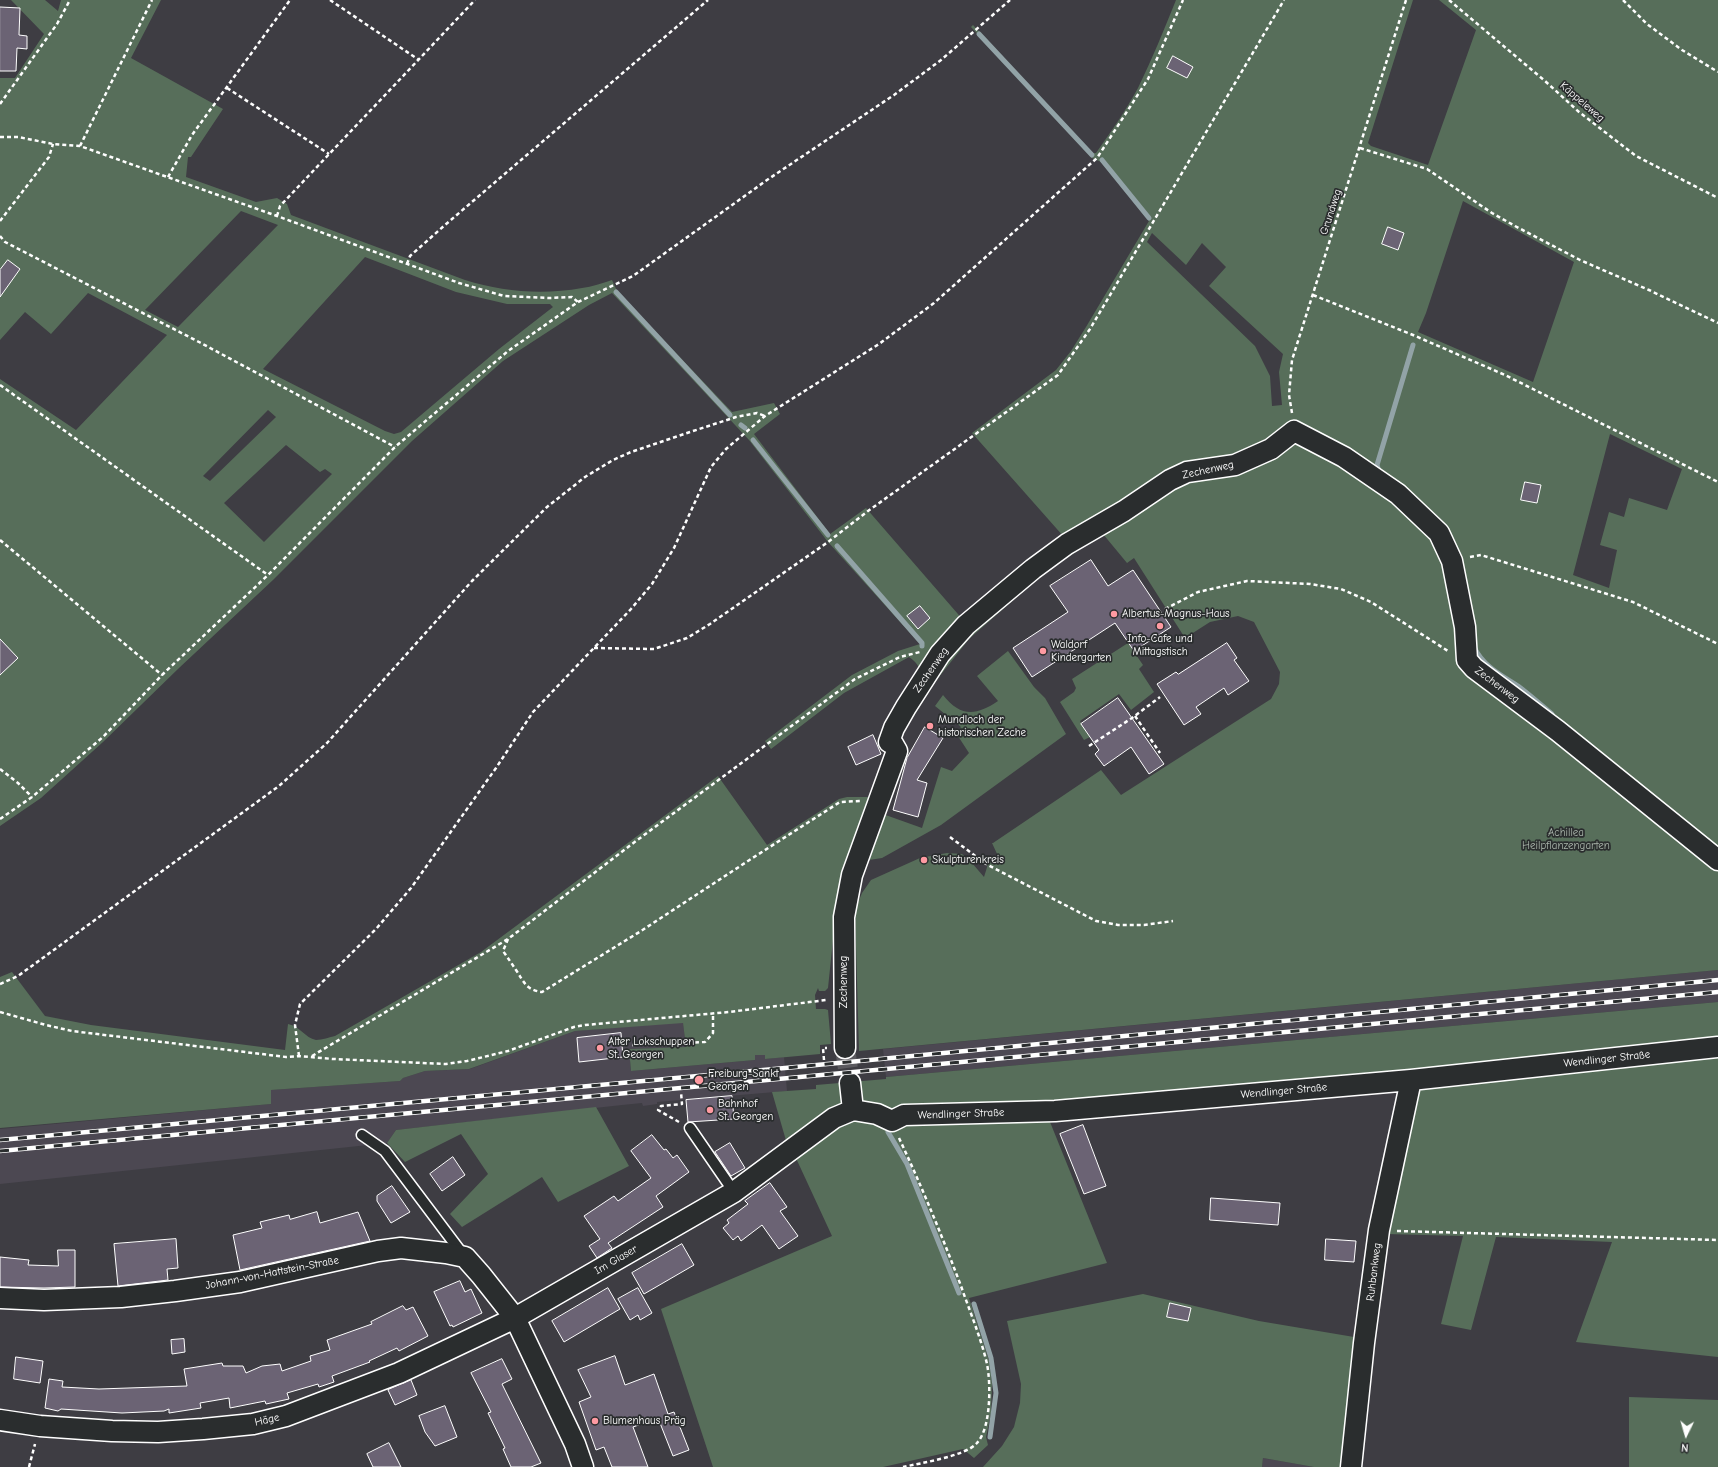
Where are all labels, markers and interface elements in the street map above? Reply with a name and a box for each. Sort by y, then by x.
street label: Käppeleweg [1557,79,1607,125]
street label: Grundweg [1317,187,1345,237]
street label: Zechenweg [1181,458,1235,482]
place label: Albertus-Magnus-Haus [1122,607,1230,621]
marker: Albertus-Magnus-Haus [1109,609,1119,619]
marker: Info-Cafe und Mittagstisch [1155,621,1165,631]
place label: Info-Cafe und Mittagstisch [1127,632,1193,658]
place label: Waldorf Kindergarten [1051,638,1111,664]
street label: Zechenweg [911,645,951,695]
marker: Waldorf Kindergarten [1038,646,1048,656]
street label: Zechenweg [1472,664,1522,706]
place label: Mundloch der historischen Zeche [938,713,1026,739]
marker: Mundloch der historischen Zeche [925,721,935,731]
park label: Achillea Heilpflanzengarten [1522,826,1610,852]
place label: Skulpturenkreis [932,853,1004,867]
marker: Skulpturenkreis [919,855,929,865]
street label: Zechenweg [837,956,851,1008]
place label: Alter Lokschuppen St. Georgen [608,1035,694,1061]
marker: Alter Lokschuppen St. Georgen [595,1043,605,1053]
street label: Wendlinger Straße [1563,1048,1651,1070]
place label: Freiburg-Sankt Georgen [708,1067,779,1093]
marker: Freiburg-Sankt Georgen [693,1074,705,1086]
street label: Wendlinger Straße [1240,1081,1328,1101]
place label: Bahnhof St. Georgen [718,1097,773,1123]
marker: Bahnhof St. Georgen [705,1105,715,1115]
street label: Wendlinger Straße [917,1106,1005,1122]
street label: Im Glaser [592,1242,640,1278]
street label: Ruhbankweg [1364,1242,1384,1302]
street label: Johann-von-Hattstein-Straße [204,1254,340,1292]
street label: Häge [253,1411,281,1429]
place label: Blumenhaus Präg [603,1414,686,1428]
north arrow [1666,1415,1706,1455]
marker: Blumenhaus Präg [590,1416,600,1426]
text: N [1681,1441,1689,1454]

